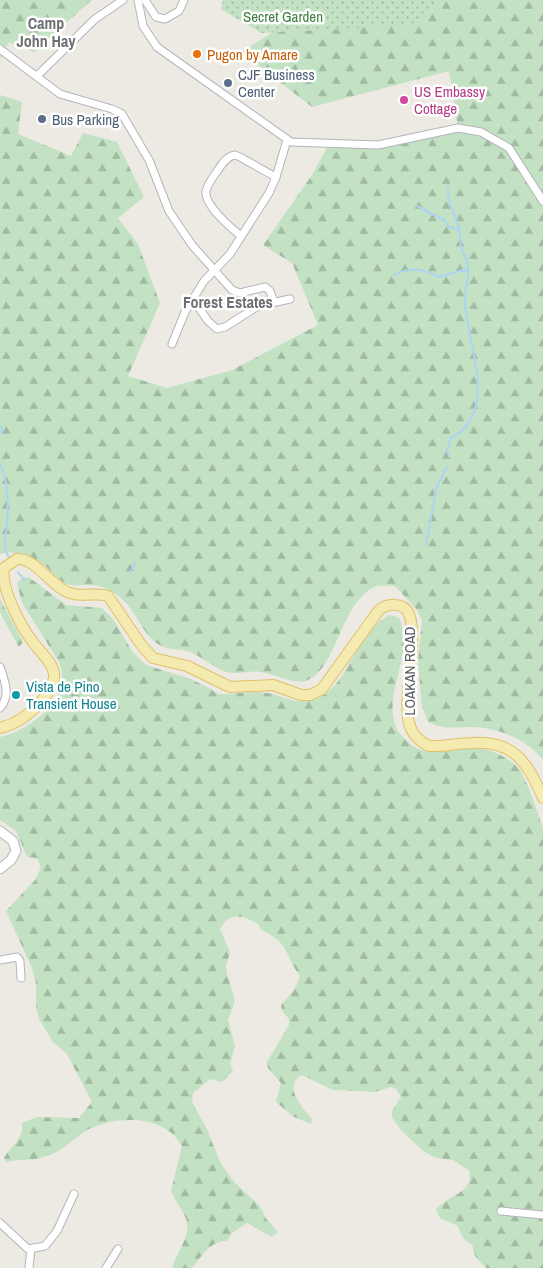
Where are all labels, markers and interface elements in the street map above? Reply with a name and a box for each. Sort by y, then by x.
park label: Secret Garden [243,6,323,27]
district label: Camp John Hay [16,12,76,52]
place label: Pugon by Amare [207,44,298,65]
marker: Pugon by Amare [191,48,203,60]
place label: CJF Business Center [238,64,315,102]
marker: CJF Business Center [222,77,234,89]
place label: US Embassy Cottage [414,81,486,119]
marker: US Embassy Cottage [398,94,410,106]
place label: Bus Parking [52,109,119,130]
marker: Bus Parking [36,113,48,125]
district label: Forest Estates [183,291,273,313]
street label: LOAKAN ROAD [399,626,420,715]
place label: Vista de Pino Transient House [26,676,117,714]
marker: Vista de Pino Transient House [10,689,22,701]

